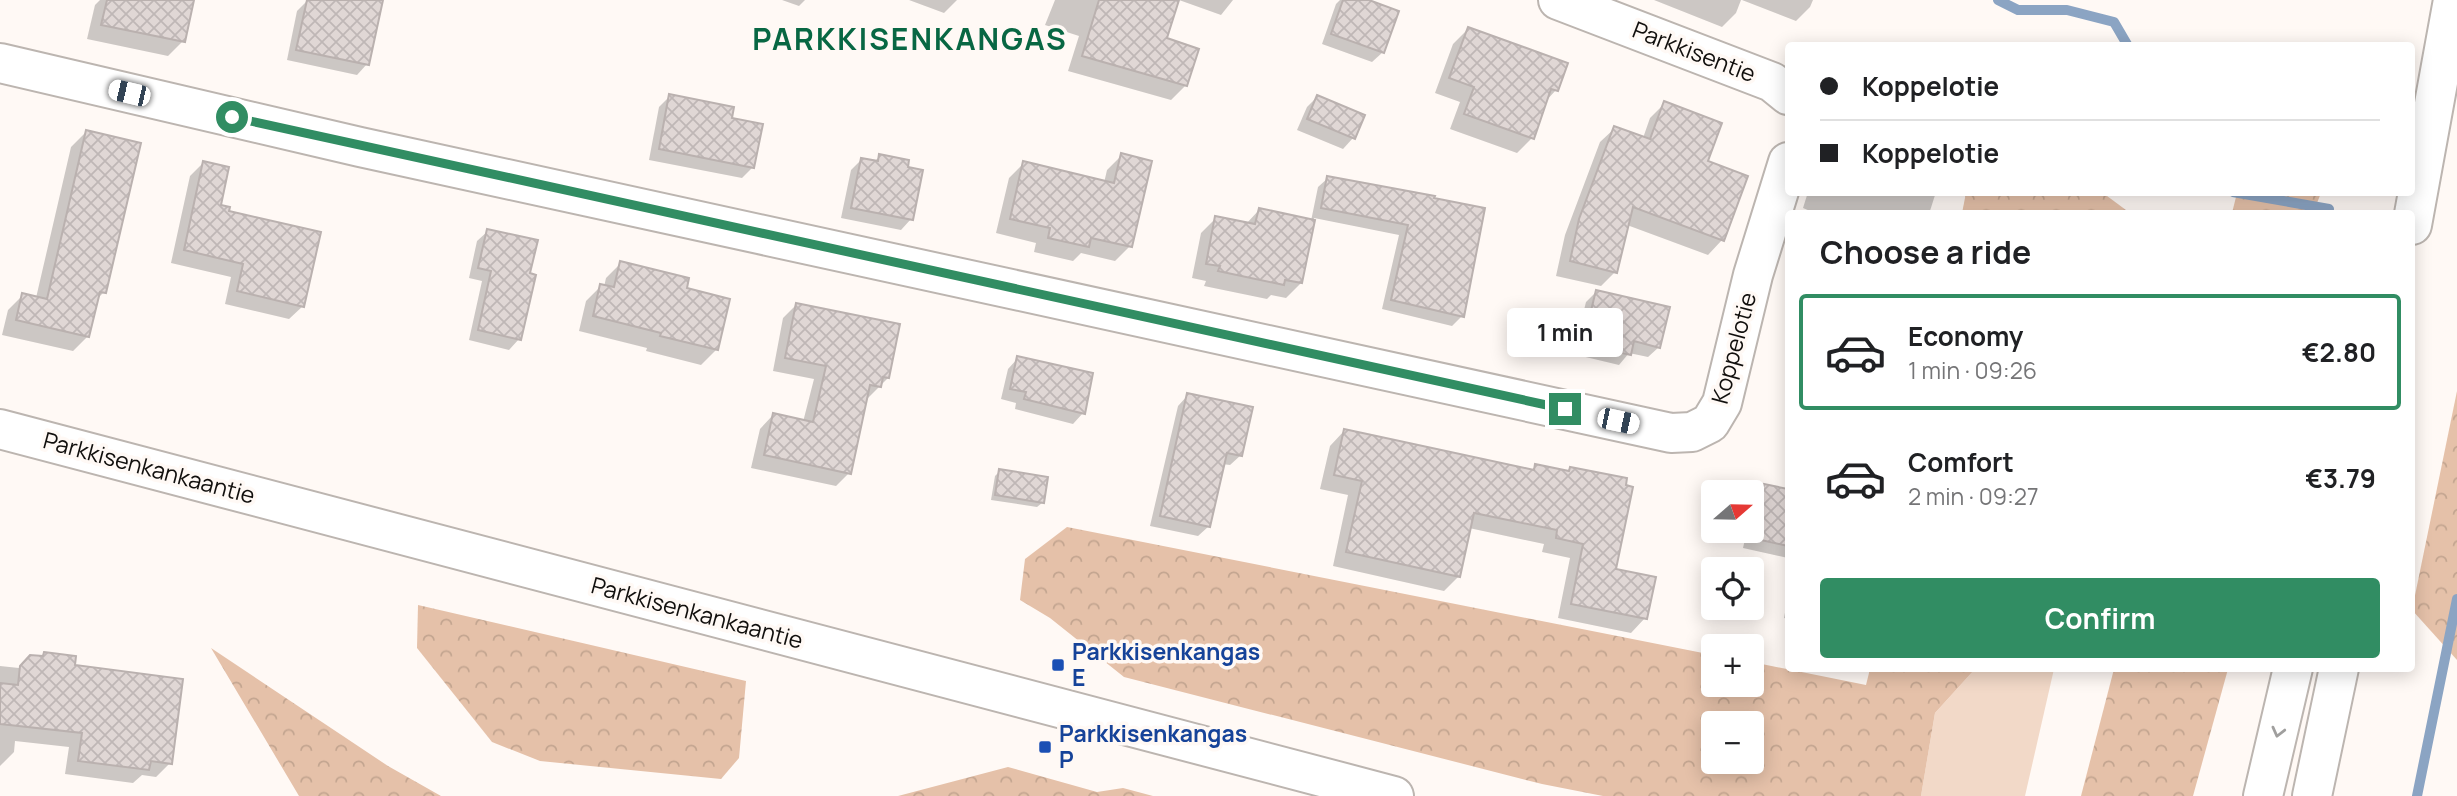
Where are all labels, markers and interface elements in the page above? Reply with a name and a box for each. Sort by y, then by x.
street label: Parkkisentie [1628,13,1761,89]
district label: PARKKISENKANGAS [752,18,1068,59]
text: Koppelotie [1862,68,1999,104]
car [107,78,152,108]
route start [216,101,248,133]
text: Koppelotie [1862,135,1999,171]
text: Choose a ride [1820,230,2031,274]
street label: Koppelotie [1703,289,1763,407]
callout: 1 min [1507,308,1623,356]
text: 1 min [1537,316,1593,348]
text: Economy [1908,318,2023,354]
icon: car [1824,321,1887,384]
text: €2.80 [2302,334,2376,370]
text: 1 min · 09:26 [1908,354,2037,386]
route end [1549,393,1581,425]
car [1596,406,1641,436]
street label: Parkkisenkankaantie [40,423,259,511]
text: Comfort [1908,444,2014,480]
icon: car [1824,447,1887,510]
text: €3.79 [2305,460,2376,496]
north arrow [1701,480,1764,542]
map controls [1701,480,1764,774]
text: 2 min · 09:27 [1908,480,2039,512]
button: locate [1701,557,1764,620]
street label: Parkkisenkankaantie [588,568,807,656]
button: Confirm [1820,578,2380,658]
button: + [1701,634,1764,697]
place label: Parkkisenkangas E [1072,635,1260,693]
marker: Parkkisenkangas E [1050,657,1066,673]
button: − [1701,711,1764,774]
place label: Parkkisenkangas P [1059,717,1247,775]
one-way arrow [2272,726,2286,738]
marker: Parkkisenkangas P [1037,739,1053,755]

